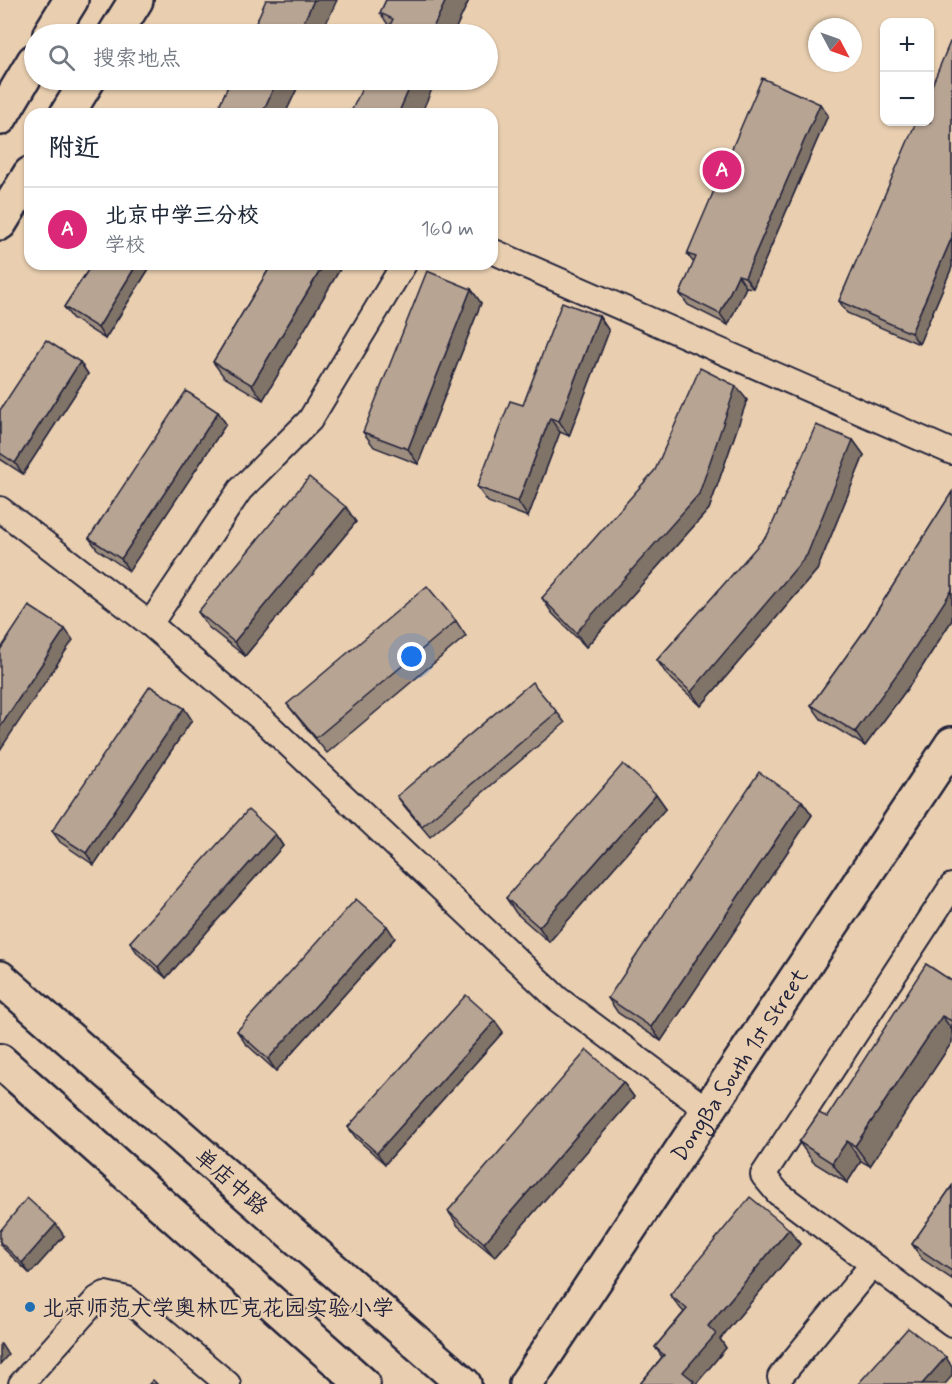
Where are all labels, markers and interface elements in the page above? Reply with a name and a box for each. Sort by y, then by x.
north arrow [808,18,862,72]
map controls [880,18,934,126]
button: + [880,18,934,72]
search box [24,24,498,90]
icon: search [45,41,78,74]
text: 搜索地点 [93,45,181,73]
button: − [880,72,934,126]
text: 附近 [48,132,100,166]
pin: A [702,148,742,192]
text: 北京中学三分校 [105,202,259,230]
text: A [61,216,74,243]
text: 160 m [421,216,474,243]
text: 学校 [105,232,145,259]
your location [397,642,426,671]
street label: DongBa South 1st Street [666,963,815,1167]
street label: 单店中路 [188,1143,273,1222]
place label: 北京师范大学奥林匹克花园实验小学 [42,1295,394,1323]
marker: 北京师范大学奥林匹克花园实验小学 [23,1300,37,1314]

